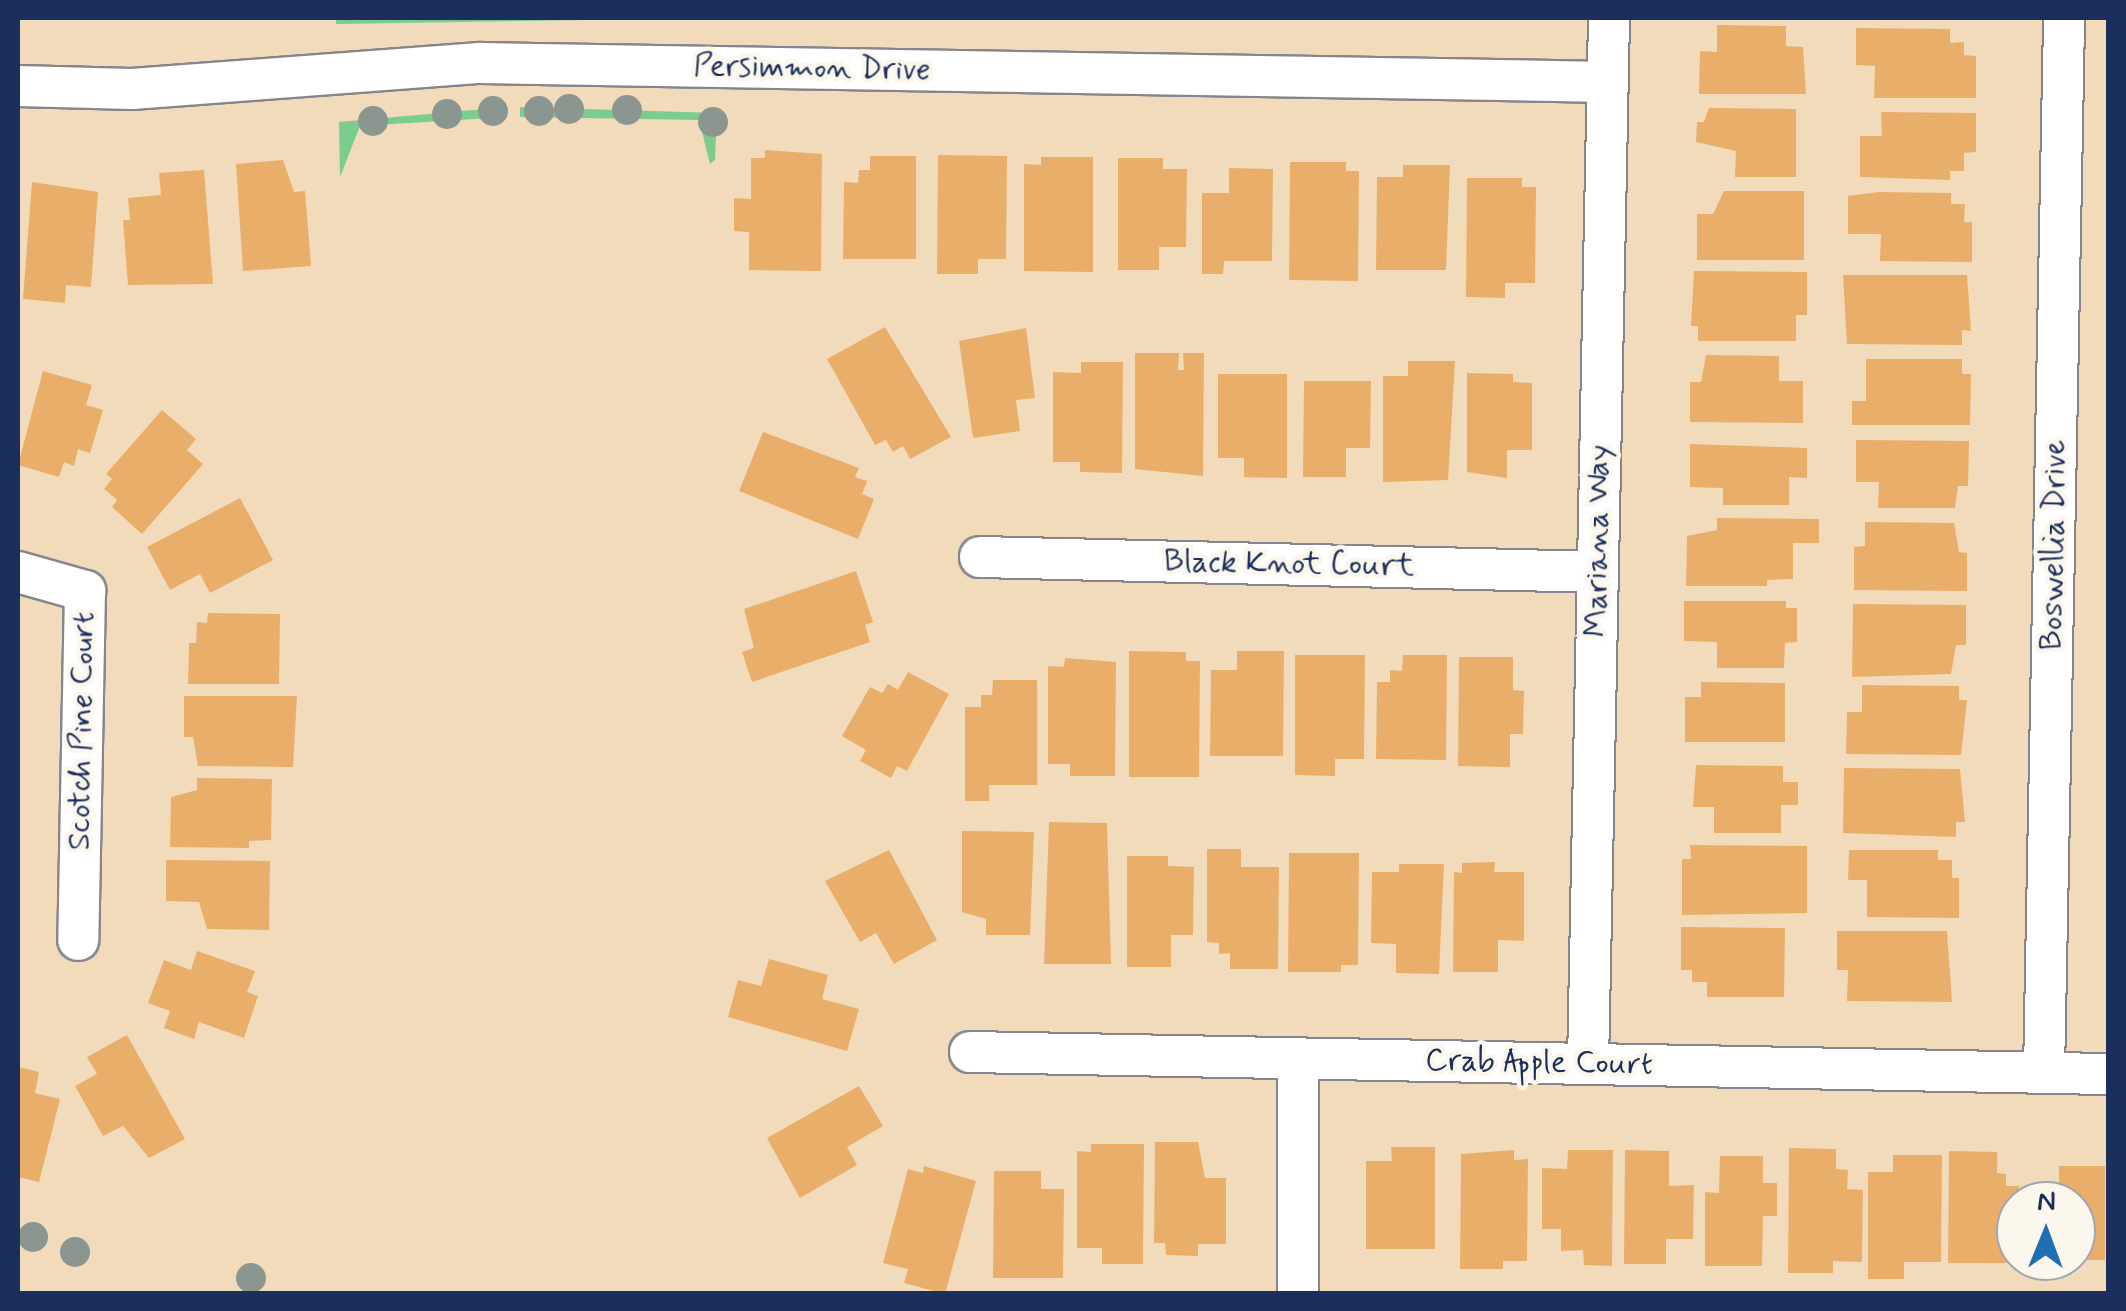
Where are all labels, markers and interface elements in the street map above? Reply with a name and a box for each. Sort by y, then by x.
street label: Persimmon Drive [693,47,931,89]
street label: Boswellia Drive [2033,440,2075,650]
street label: Mariana Way [1577,443,1619,639]
street label: Black Knot Court [1172,543,1406,585]
street label: Scotch Pine Court [61,610,103,852]
street label: Crab Apple Court [1425,1042,1653,1084]
north arrow [1996,1181,2096,1281]
text: N [2037,1184,2056,1221]

